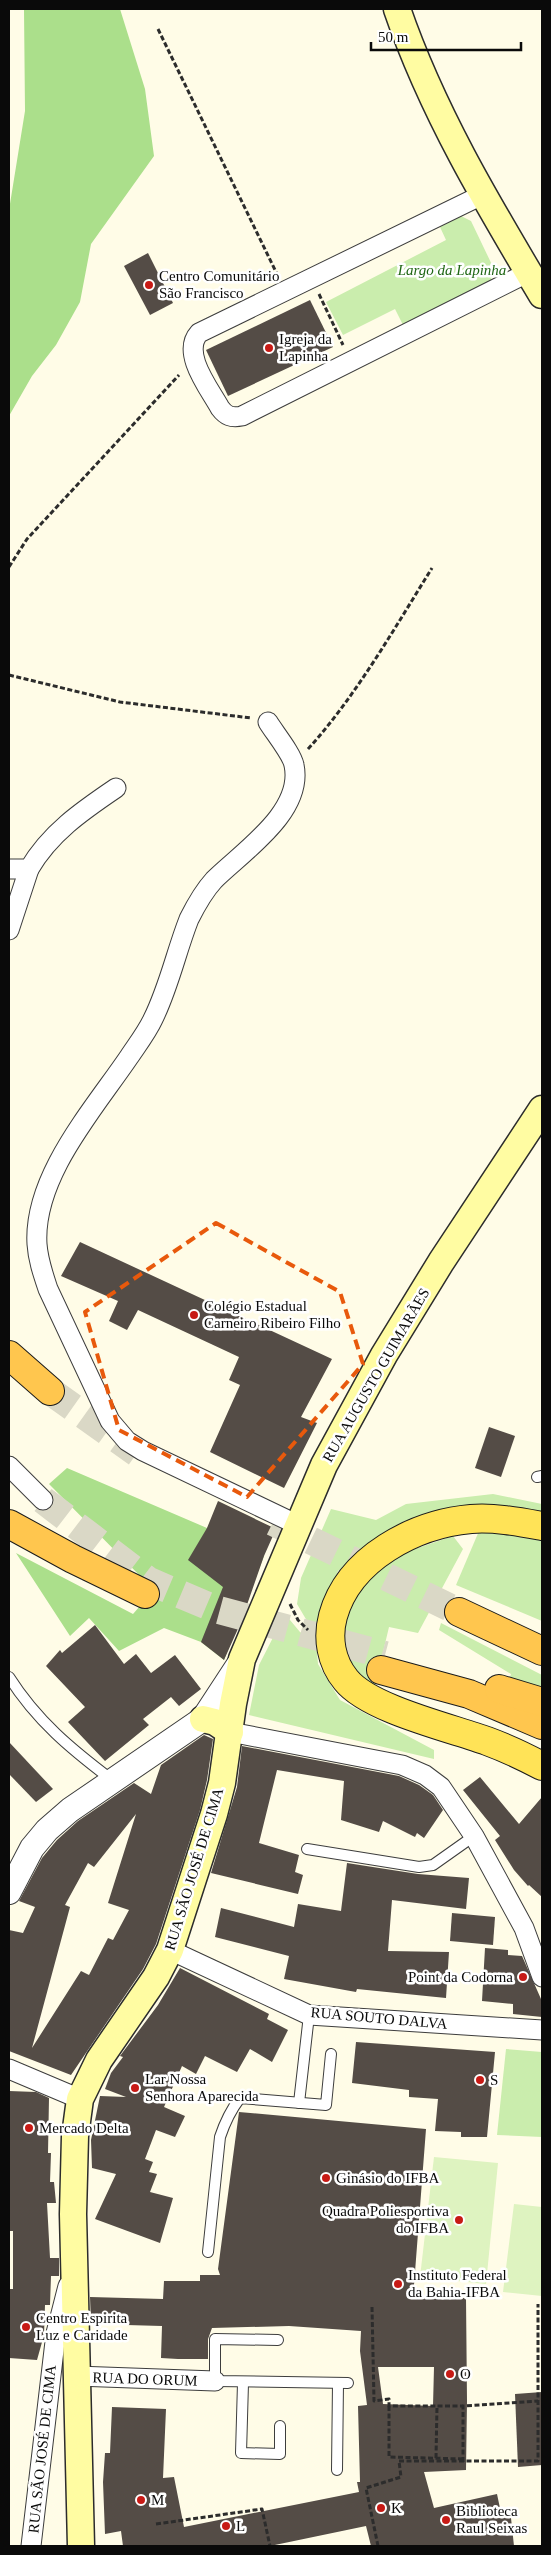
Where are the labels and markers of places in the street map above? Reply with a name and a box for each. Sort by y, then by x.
place label: Centro Comunitário São Francisco [159,268,279,301]
marker: Centro Comunitário São Francisco [143,279,155,291]
place label: Igreja da Lapinha [279,331,332,364]
marker: Igreja da Lapinha [263,342,275,354]
place label: Colégio Estadual Carneiro Ribeiro Filho [204,1298,341,1331]
marker: Colégio Estadual Carneiro Ribeiro Filho [188,1309,200,1321]
place label: Point da Codorna [408,1969,513,1985]
marker: Point da Codorna [517,1971,529,1983]
place label: Lar Nossa Senhora Aparecida [145,2071,259,2104]
place label: S [490,2072,498,2088]
marker: S [474,2074,486,2086]
marker: Lar Nossa Senhora Aparecida [129,2082,141,2094]
place label: Mercado Delta [39,2120,129,2136]
marker: Mercado Delta [23,2122,35,2134]
place label: Ginásio do IFBA [336,2170,440,2186]
marker: Ginásio do IFBA [320,2172,332,2184]
place label: Quadra Poliesportiva do IFBA [322,2203,449,2236]
marker: Quadra Poliesportiva do IFBA [453,2214,465,2226]
place label: Instituto Federal da Bahia-IFBA [408,2267,507,2300]
marker: Instituto Federal da Bahia-IFBA [392,2278,404,2290]
place label: Centro Espirita Luz e Caridade [36,2310,128,2343]
marker: Centro Espirita Luz e Caridade [20,2321,32,2333]
place label: O [460,2366,471,2382]
marker: O [444,2368,456,2380]
place label: M [151,2492,164,2508]
marker: M [135,2494,147,2506]
place label: K [391,2500,402,2516]
marker: K [375,2502,387,2514]
place label: Biblioteca Raul Seixas [456,2503,527,2536]
marker: Biblioteca Raul Seixas [440,2514,452,2526]
place label: L [236,2518,245,2534]
marker: L [220,2520,232,2532]

